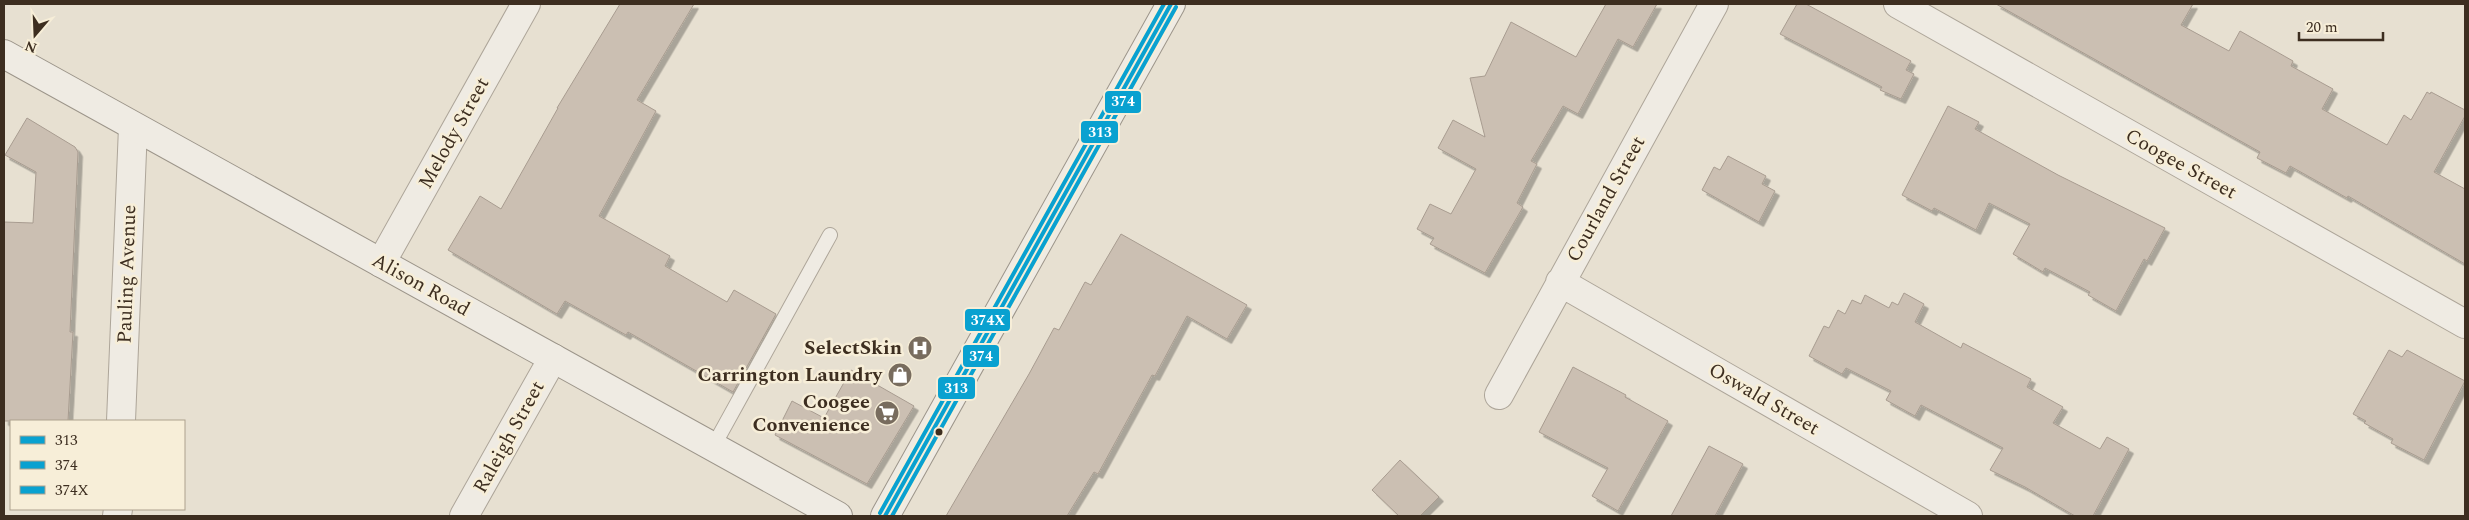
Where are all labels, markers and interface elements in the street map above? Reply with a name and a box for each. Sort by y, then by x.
north arrow [10,10,60,60]
scale bar [2299,10,2383,42]
text: 20 m [2306,16,2338,39]
text: N [22,35,40,59]
street label: Melody Street [411,72,497,194]
line badge: 374 [1104,90,1142,114]
text: 374 [1111,91,1135,112]
line badge: 313 [1080,120,1119,144]
street label: Coogee Street [2120,121,2242,207]
text: 313 [1088,122,1112,143]
street label: Courland Street [1559,130,1653,268]
street label: Pauling Avenue [110,204,144,344]
street label: Alison Road [366,246,476,324]
line badge: 374X [964,308,1011,332]
text: 374X [971,310,1005,331]
place label: SelectSkin [804,333,902,363]
hospital icon: SelectSkin [907,335,933,361]
line badge: 374 [962,344,1000,368]
text: 374 [969,346,993,367]
street label: Oswald Street [1703,355,1825,443]
place label: Carrington Laundry [697,360,883,390]
shop icon: Carrington Laundry [887,362,913,388]
street label: Raleigh Street [466,375,552,499]
line badge: 313 [937,376,976,400]
text: 313 [944,378,968,399]
place label: Coogee Convenience [752,387,870,440]
supermarket icon: Coogee Convenience [874,400,900,426]
legend [10,420,185,510]
unlabelled marker [934,427,944,437]
text: 313 [55,429,78,452]
text: 374 [55,454,78,477]
text: 374X [55,479,89,502]

